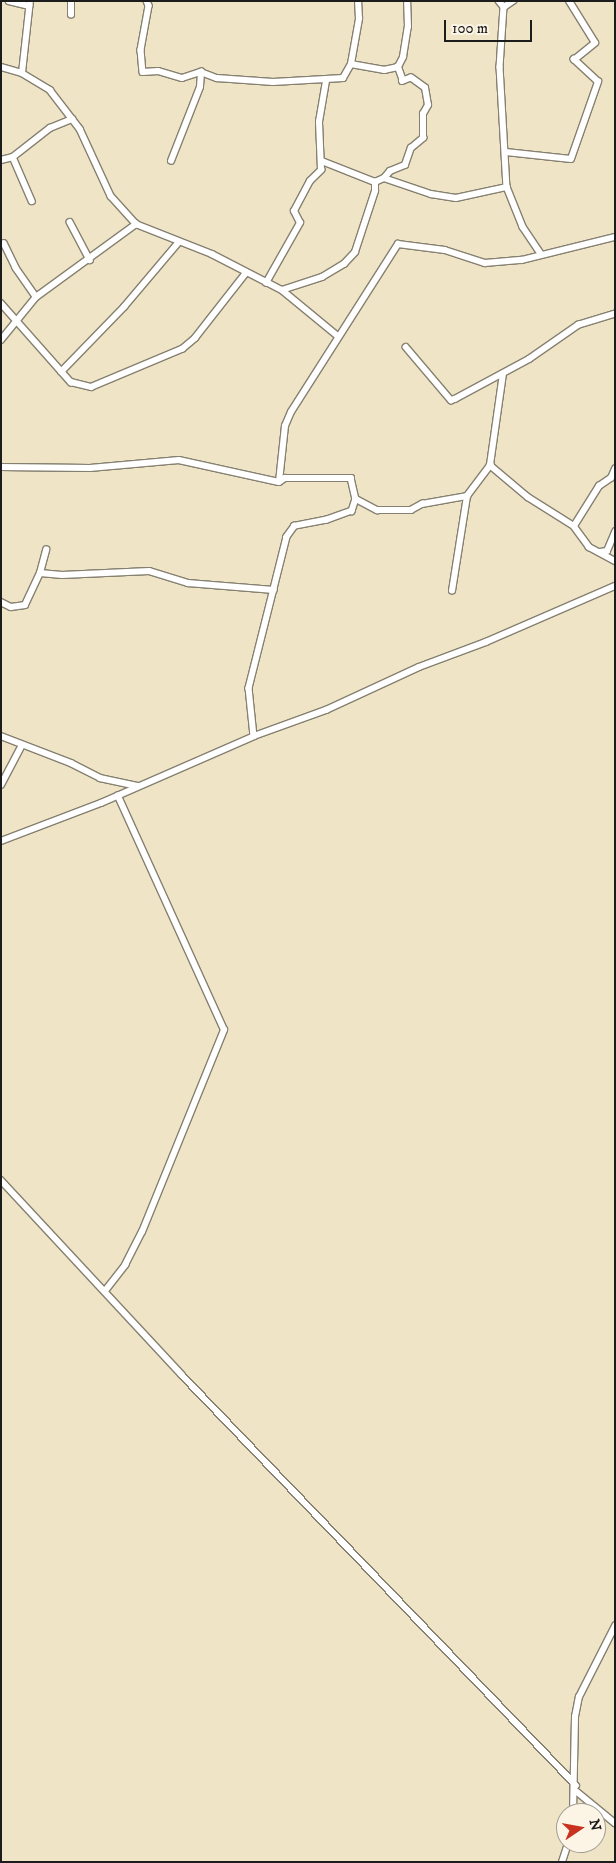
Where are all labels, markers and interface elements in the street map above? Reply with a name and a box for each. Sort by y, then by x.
scale bar [446,10,534,42]
text: 100 m [452,19,488,38]
north arrow [556,1803,606,1853]
text: N [585,1818,605,1833]

